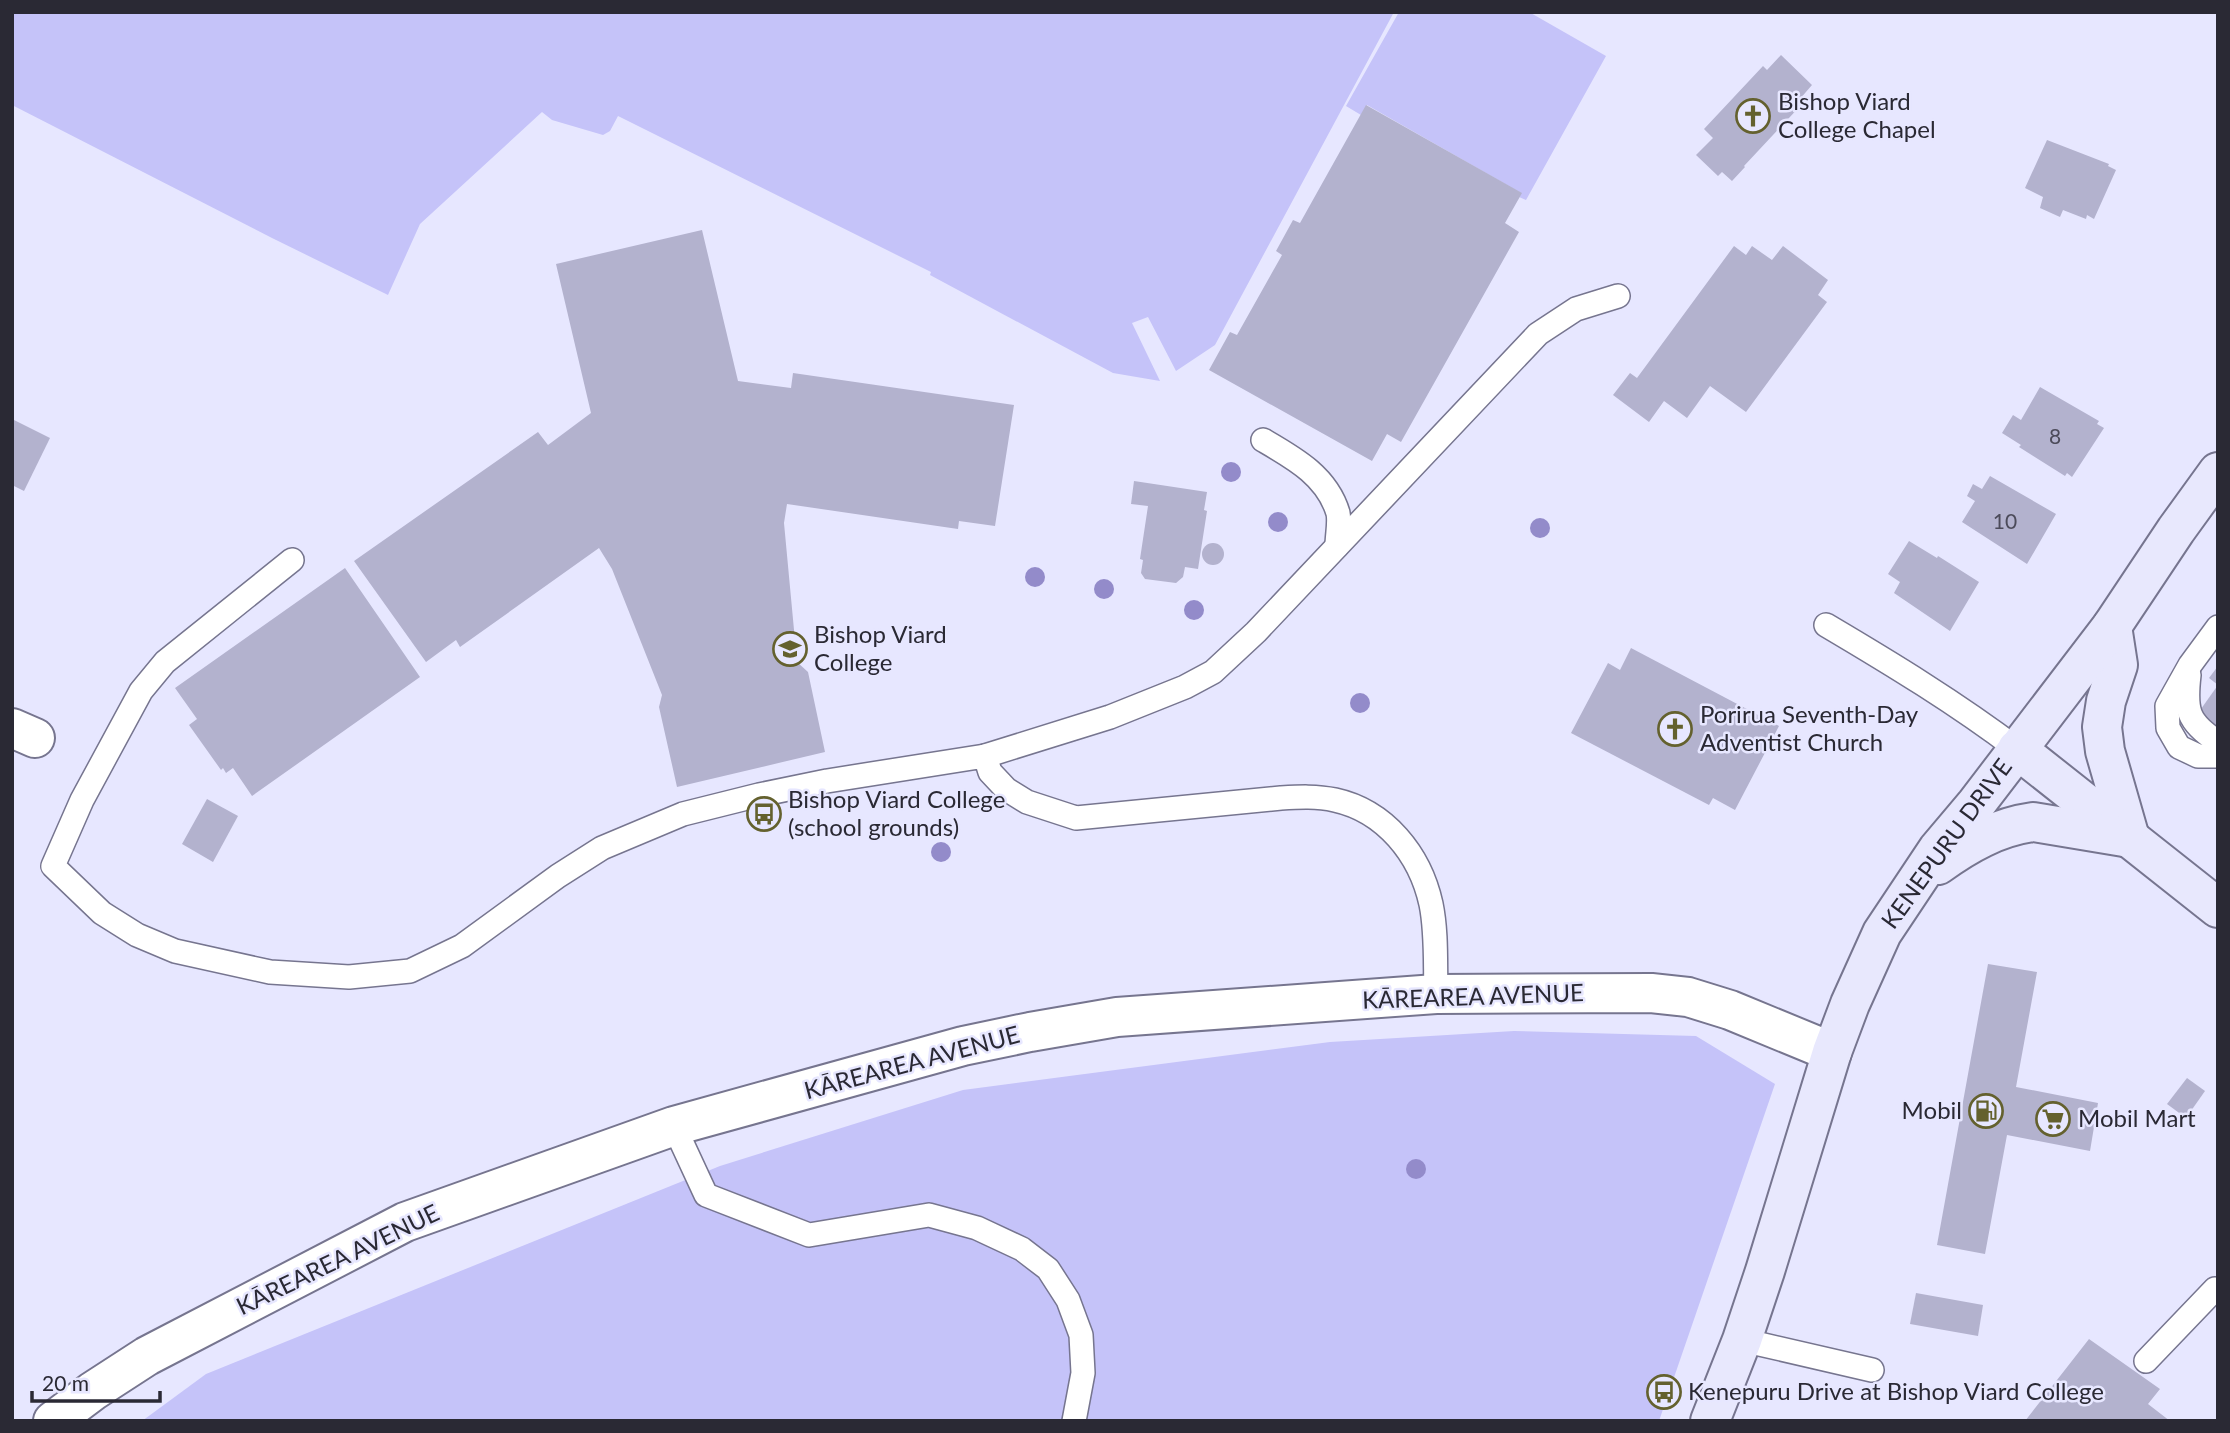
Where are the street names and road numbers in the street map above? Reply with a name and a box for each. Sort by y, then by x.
street label: KENEPURU DRIVE [1874,753,2017,934]
street label: KĀREAREA AVENUE [1362,977,1584,1014]
street label: KĀREAREA AVENUE [801,1019,1023,1104]
street label: KĀREAREA AVENUE [231,1197,443,1320]

